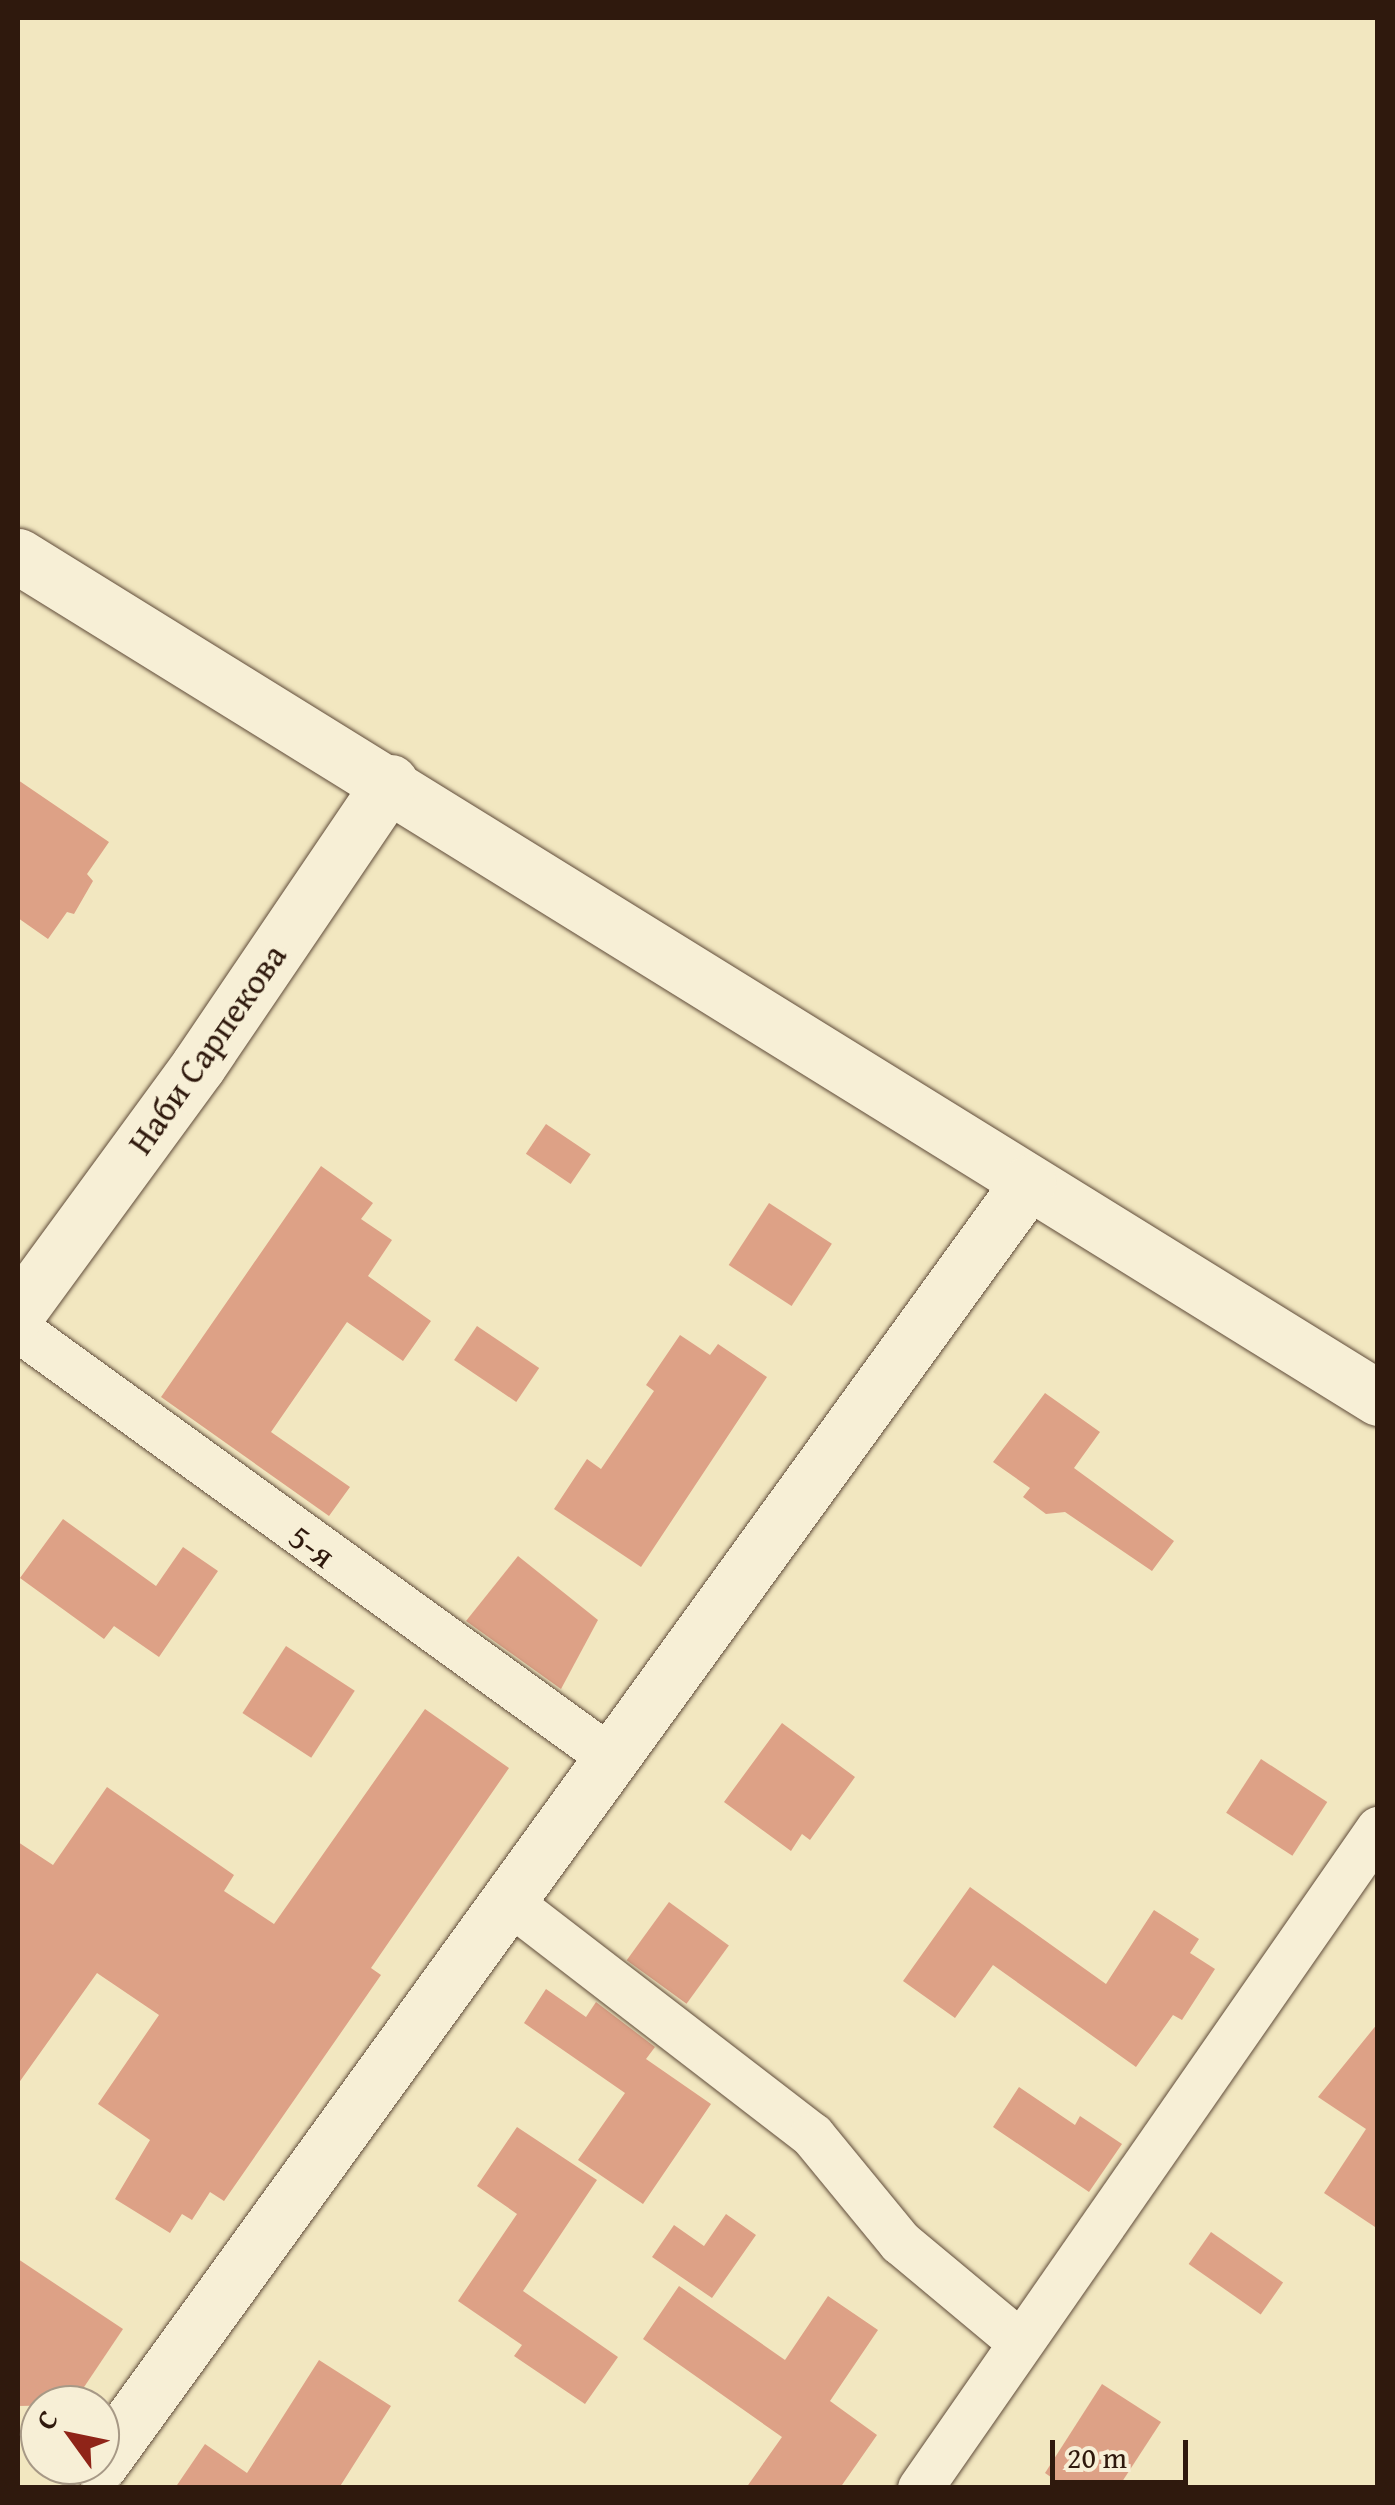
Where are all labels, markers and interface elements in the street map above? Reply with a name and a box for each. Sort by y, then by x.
street label: Наби Сарпекова [119,936,295,1162]
street label: 5-я [281,1515,343,1577]
north arrow [20,2385,120,2485]
text: С [25,2402,68,2437]
scale bar [1055,2420,1192,2482]
text: 20 m [1067,2435,1127,2479]

